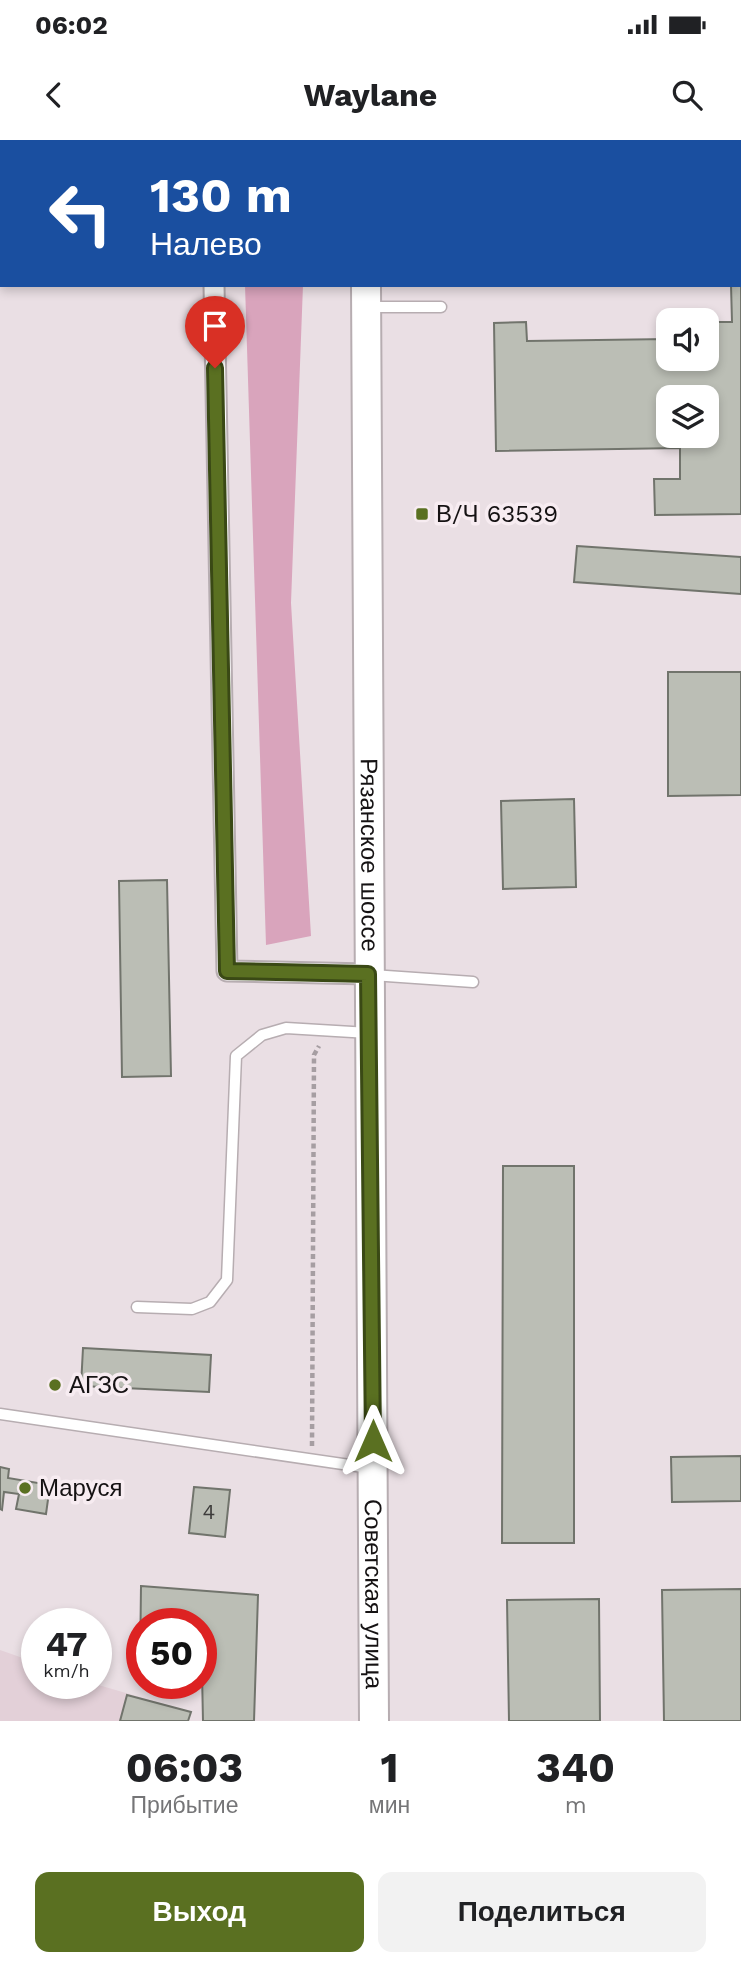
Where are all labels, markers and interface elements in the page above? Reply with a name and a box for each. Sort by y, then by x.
text: 06:02 [35,10,108,40]
icon: back [35,76,73,114]
text: Waylane [304,76,437,114]
icon: search [668,76,706,114]
text: 130 m [150,166,292,224]
icon: left [35,168,126,259]
text: Налево [150,225,262,263]
pin [185,296,245,368]
icon: arrive [196,307,234,345]
map controls [656,308,719,448]
button: sound [656,308,719,371]
button: layers [656,385,719,448]
place label: В/Ч 63539 [436,500,558,528]
marker: В/Ч 63539 [414,506,430,522]
street label: Рязанское шоссе [355,758,384,952]
place label: АГЗС [69,1371,129,1399]
marker: АГЗС [47,1377,63,1393]
position arrow [336,1404,410,1478]
place label: Маруся [39,1474,122,1502]
marker: Маруся [17,1480,33,1496]
house number: 4 [203,1499,215,1524]
street label: Советская улица [359,1499,388,1690]
speed limit sign: 50 [126,1608,217,1699]
text: 47 [45,1623,88,1665]
text: km/h [43,1660,90,1681]
text: 06:03 [126,1743,243,1792]
text: 1 [380,1743,399,1792]
text: 340 [536,1743,615,1792]
text: Прибытие [130,1792,238,1819]
text: мин [369,1792,410,1819]
text: m [565,1792,587,1819]
button: Выход [35,1872,364,1952]
button: Поделиться [378,1872,706,1952]

